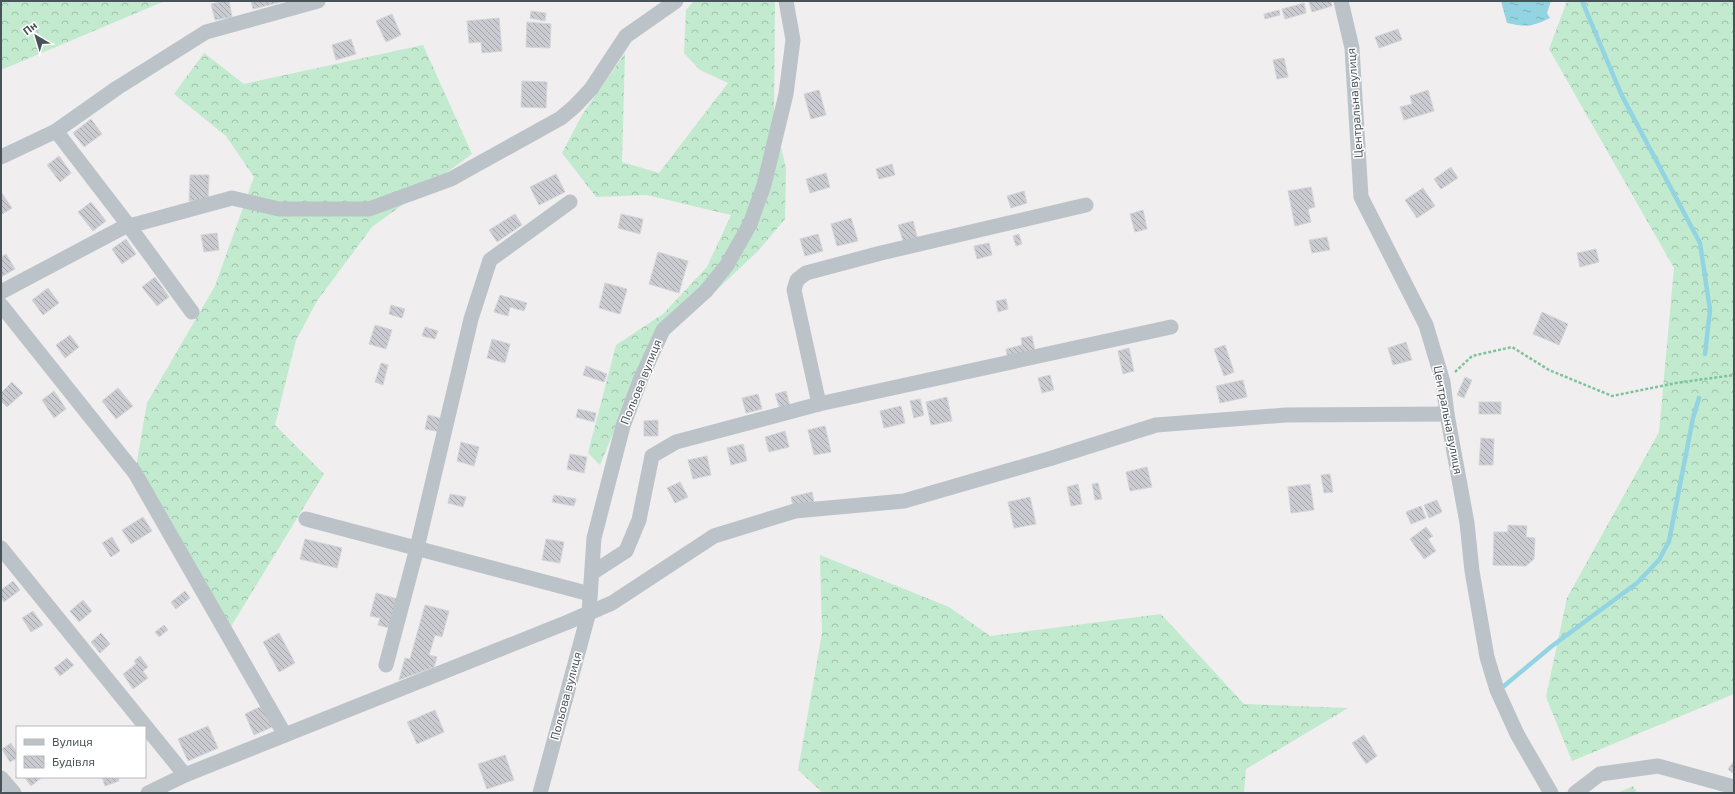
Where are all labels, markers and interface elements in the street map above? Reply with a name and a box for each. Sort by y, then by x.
north arrow [16,16,56,56]
text: Пн [20,18,39,37]
street label: Центральна вулиця [1343,47,1366,159]
street label: Польова вулиця [617,337,664,427]
street label: Центральна вулиця [1431,364,1466,476]
street label: Польова вулиця [547,650,584,742]
legend [16,726,146,778]
text: Вулиця [52,734,93,749]
text: Будівля [52,754,95,769]

